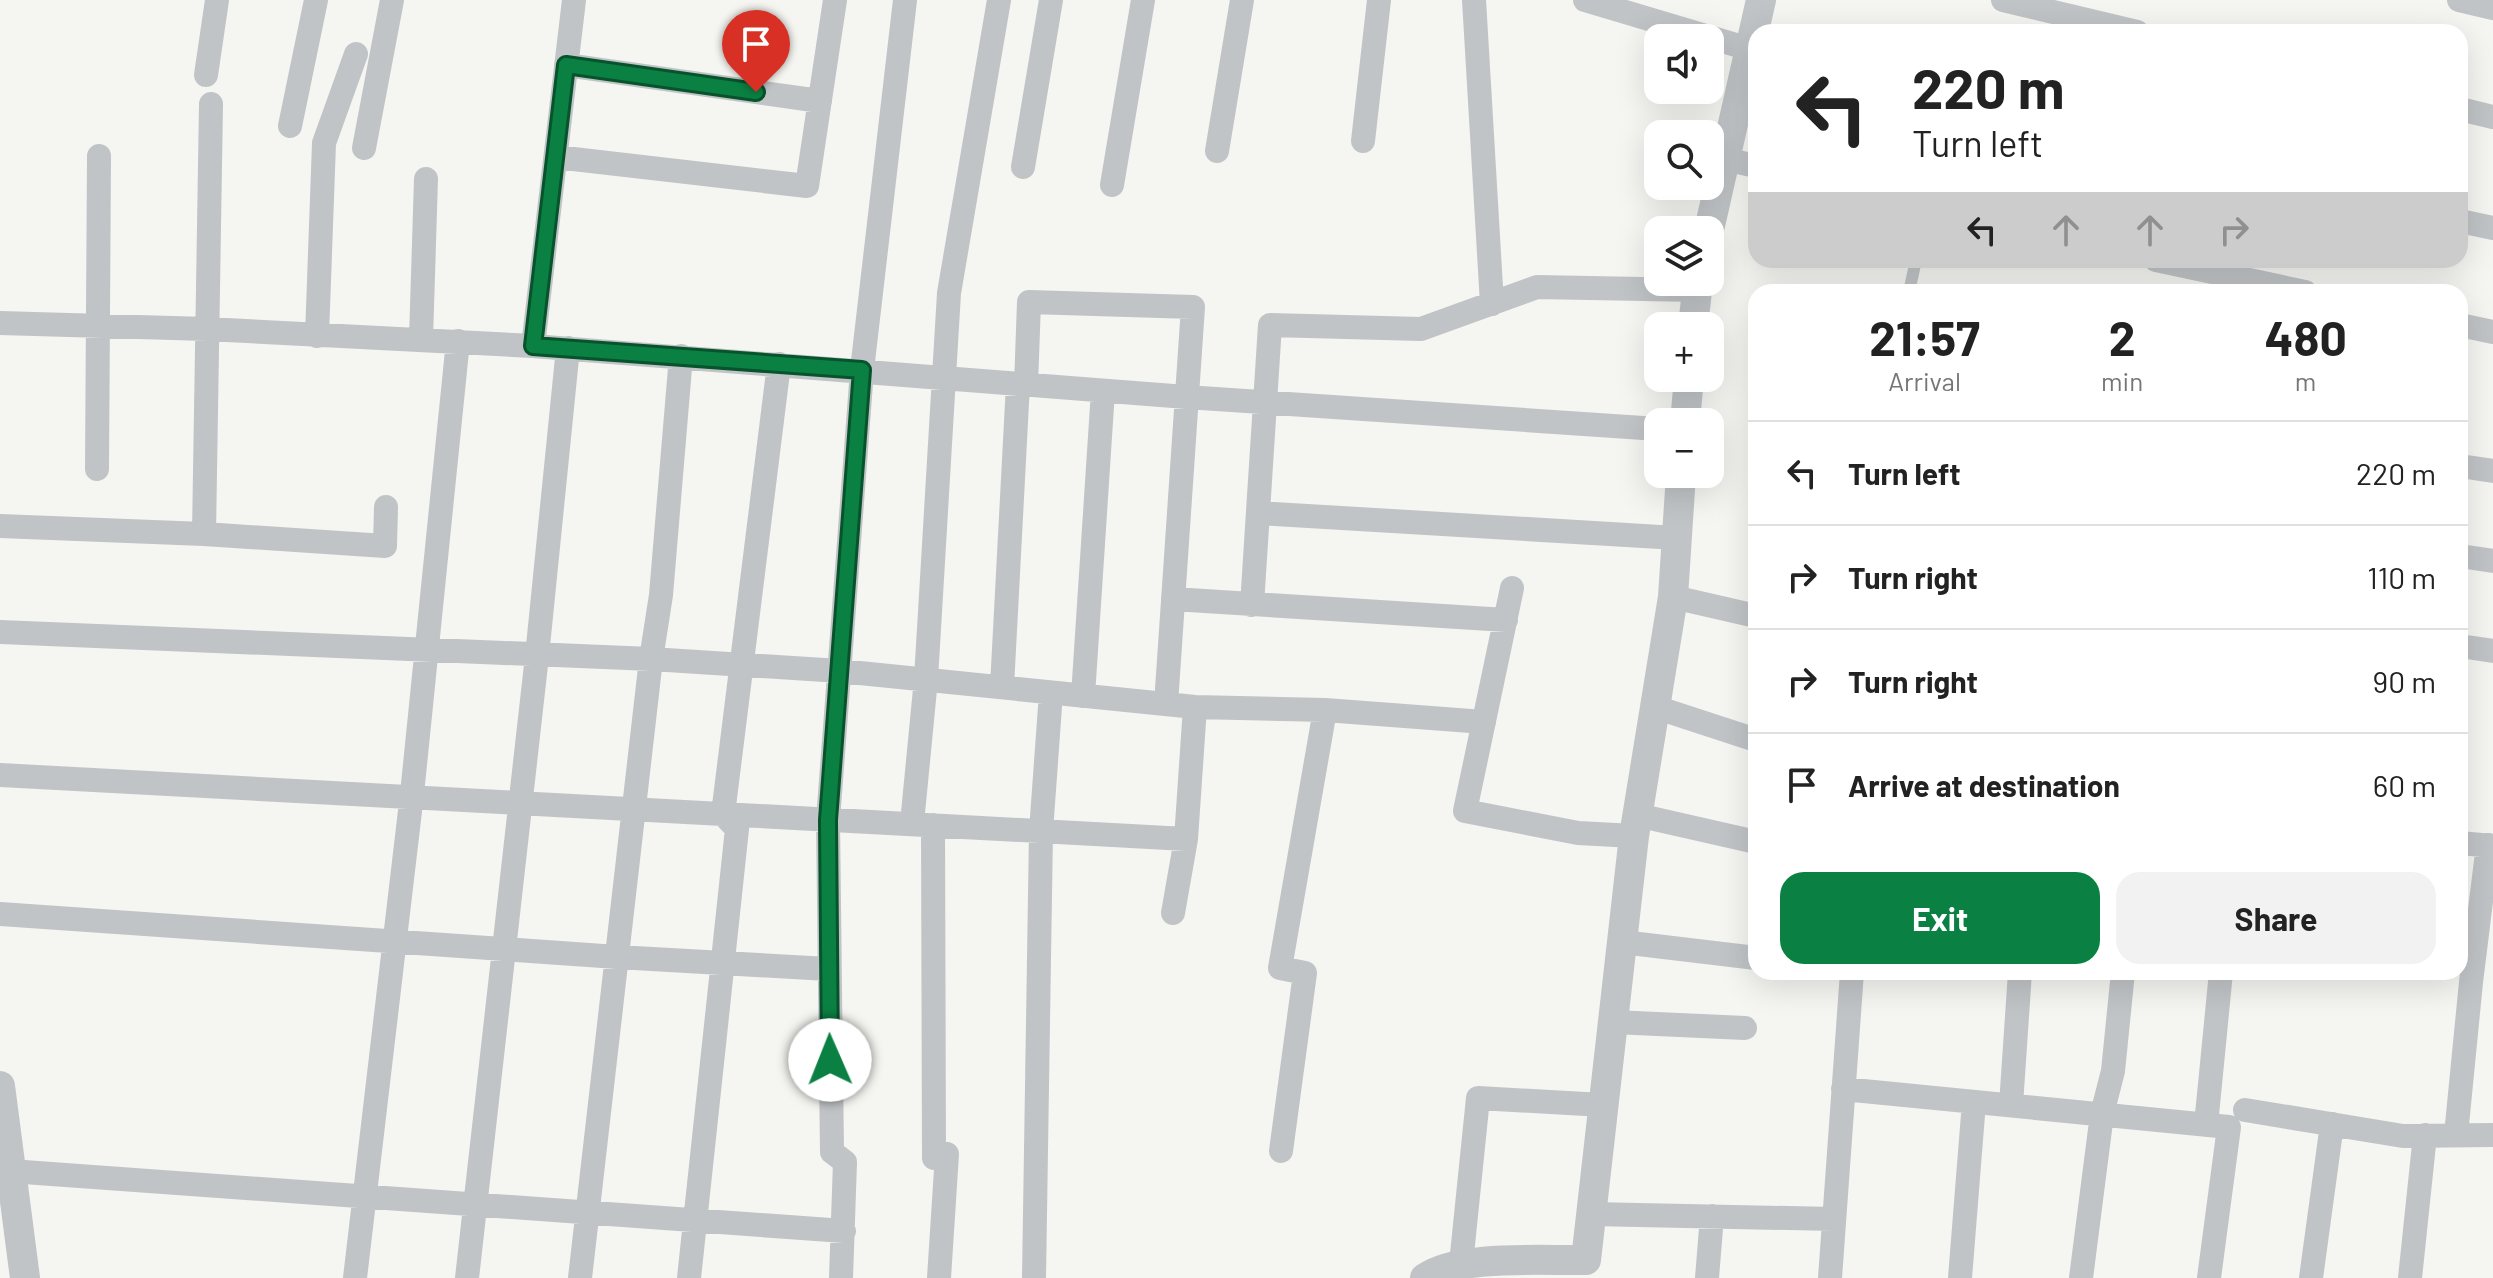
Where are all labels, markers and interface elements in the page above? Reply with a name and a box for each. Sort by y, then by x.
pin [722,10,790,92]
icon: arrive [734,22,778,66]
map controls [1644,24,1724,488]
button: sound [1644,24,1724,104]
text: 220 m [1912,53,2065,120]
icon: left [1780,56,1884,160]
button: search [1644,120,1724,200]
text: Turn left [1912,121,2043,164]
icon: left [1960,208,2004,252]
icon: ahead [2044,208,2088,252]
icon: ahead [2128,208,2172,252]
icon: right [2212,208,2256,252]
button: layers [1644,216,1724,296]
text: 21:57 [1869,308,1980,366]
text: 2 [2109,308,2136,366]
text: 480 [2264,308,2347,366]
button: + [1644,312,1724,392]
text: Arrival [1888,365,1961,396]
text: min [2101,365,2143,396]
text: m [2295,365,2316,396]
button: − [1644,408,1724,488]
icon: left [1780,451,1824,495]
text: Turn left [1848,455,1961,491]
text: 220 m [2356,455,2436,491]
icon: right [1780,555,1824,599]
text: Turn right [1848,559,1978,595]
text: 110 m [2367,559,2436,595]
icon: right [1780,659,1824,703]
text: Turn right [1848,663,1978,699]
text: 90 m [2373,663,2436,699]
icon: arrive [1780,763,1824,807]
text: Arrive at destination [1848,767,2120,803]
text: 60 m [2373,767,2436,803]
button: Exit [1780,872,2100,964]
button: Share [2116,872,2436,964]
position arrow [788,1018,872,1102]

